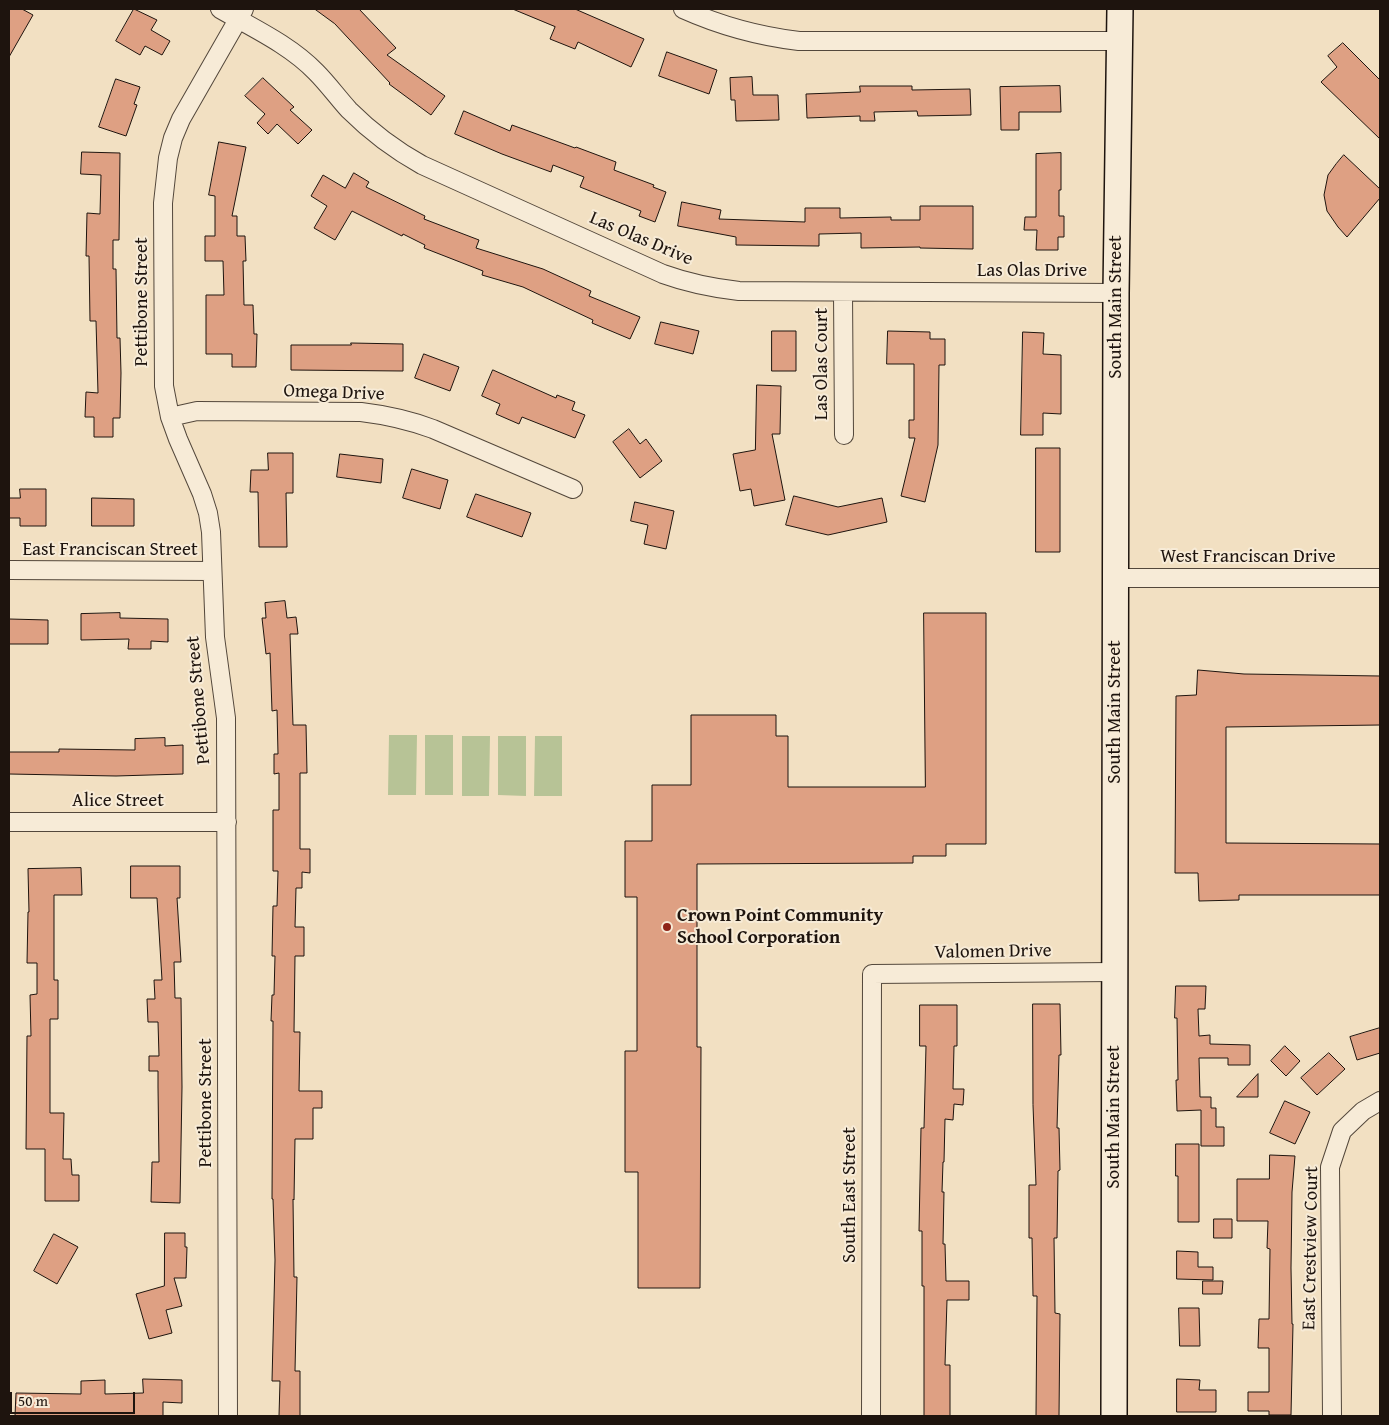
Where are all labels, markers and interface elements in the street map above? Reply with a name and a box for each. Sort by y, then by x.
street label: Las Olas Drive [586,207,696,271]
street label: South Main Street [1105,235,1127,379]
street label: Pettibone Street [131,237,153,367]
street label: Las Olas Drive [977,260,1087,282]
street label: Las Olas Court [811,308,833,420]
street label: Omega Drive [283,380,385,406]
street label: East Franciscan Street [22,539,198,561]
street label: West Franciscan Drive [1160,546,1336,568]
street label: Pettibone Street [182,635,216,765]
street label: South Main Street [1104,640,1126,784]
street label: Alice Street [72,790,164,812]
place label: Crown Point Community School Corporation [677,905,883,949]
marker: Crown Point Community School Corporation [661,921,673,933]
street label: Valomen Drive [934,940,1052,964]
street label: Pettibone Street [195,1038,217,1168]
street label: South Main Street [1103,1045,1125,1189]
street label: South East Street [839,1127,861,1263]
street label: East Crestview Court [1298,1166,1324,1330]
scale bar [12,1382,138,1414]
text: 50 m [18,1390,48,1411]

